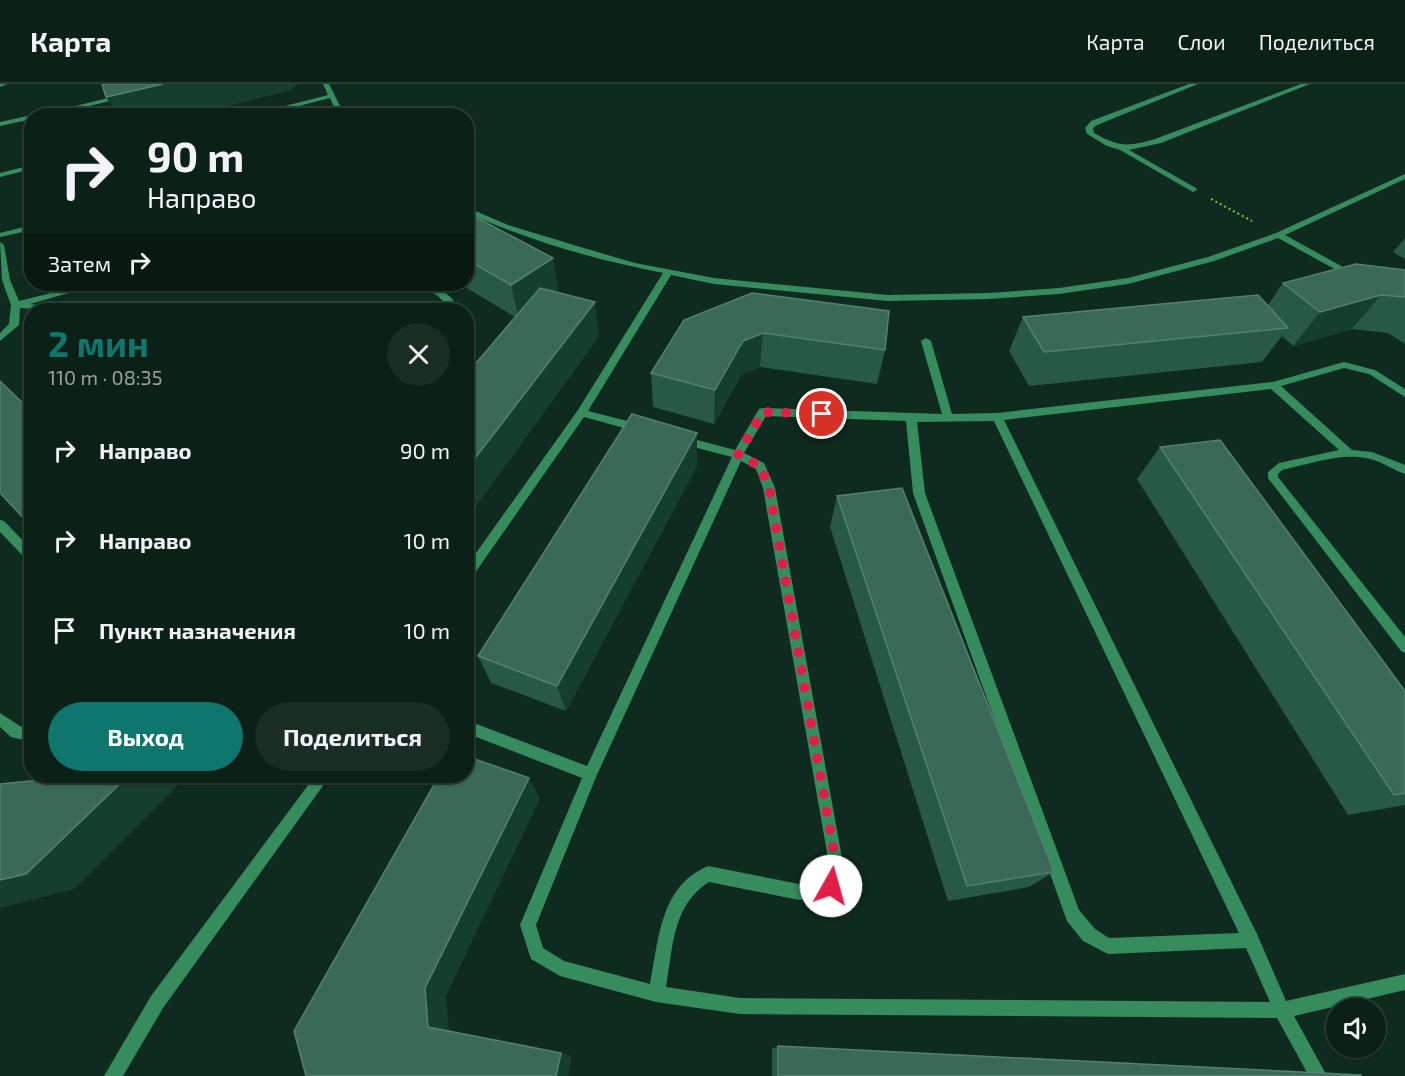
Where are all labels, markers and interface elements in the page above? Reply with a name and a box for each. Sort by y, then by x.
text: Карта [30,24,111,58]
text: Карта [1086,29,1145,54]
text: Слои [1178,29,1226,54]
text: Поделиться [1259,29,1375,54]
text: 90 m [147,130,244,180]
icon: right [48,132,126,210]
text: Направо [147,181,256,213]
icon: right [123,246,156,279]
text: Затем [48,250,111,276]
text: 2 мин [48,321,149,364]
button: close [387,323,450,386]
text: 110 m · 08:35 [48,365,162,389]
pin [796,388,847,439]
icon: arrive [805,397,838,430]
icon: right [48,434,81,467]
text: Направо [99,437,192,463]
text: 90 m [400,437,450,463]
icon: right [48,524,81,557]
text: Направо [99,527,192,553]
text: 10 m [404,527,450,553]
icon: arrive [48,614,81,647]
text: Пункт назначения [99,617,296,643]
text: 10 m [404,617,450,643]
button: Выход [48,702,243,771]
button: Поделиться [255,702,450,771]
position arrow [799,854,863,918]
map controls [1326,998,1386,1058]
button: sound [1326,998,1386,1058]

